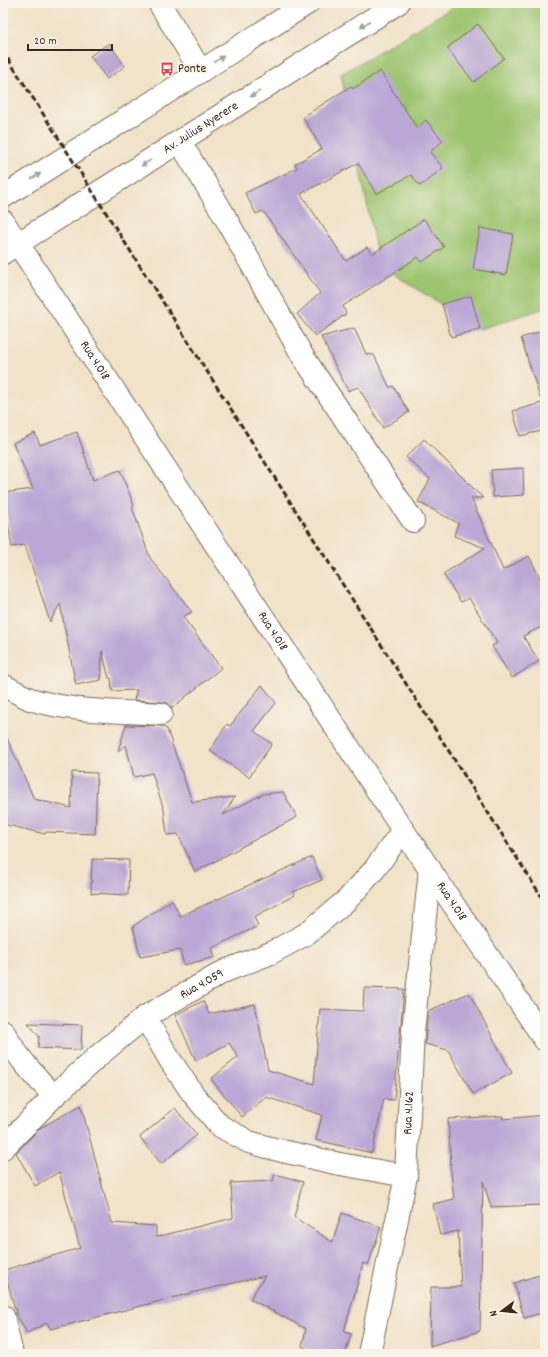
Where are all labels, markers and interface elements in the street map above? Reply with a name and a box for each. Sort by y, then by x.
one-way arrow [360,20,370,28]
scale bar [28,26,112,52]
text: 20 m [34,33,57,50]
one-way arrow [214,55,224,63]
place label: Ponte [178,60,206,79]
bus stop icon: Ponte [159,61,175,77]
one-way arrow [249,90,261,97]
street label: Av. Julius Nyerere [159,97,242,159]
one-way arrow [140,160,152,167]
one-way arrow [31,172,41,180]
street label: Rua 4.018 [75,337,115,384]
street label: Rua 4.018 [253,608,293,655]
street label: Rua 4.018 [431,878,472,925]
street label: Rua 4.059 [176,964,227,1004]
street label: Rua 4.162 [399,1091,420,1135]
north arrow [482,1291,522,1331]
text: N [486,1308,503,1318]

